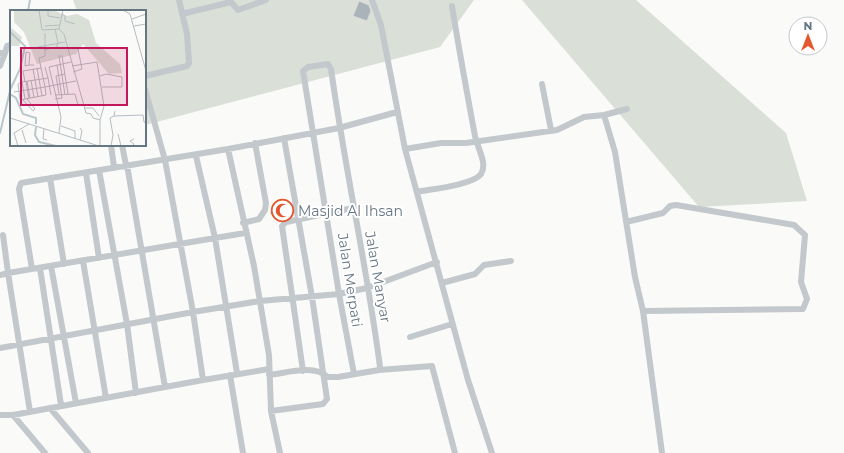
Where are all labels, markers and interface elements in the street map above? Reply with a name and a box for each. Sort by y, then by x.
inset map [10,10,146,146]
north arrow [788,16,828,56]
text: N [804,19,812,33]
mosque icon: Masjid Al Ihsan [270,198,296,224]
place label: Masjid Al Ihsan [298,202,403,220]
street label: Jalan Manyar [361,229,395,324]
street label: Jalan Merpati [334,231,366,328]

